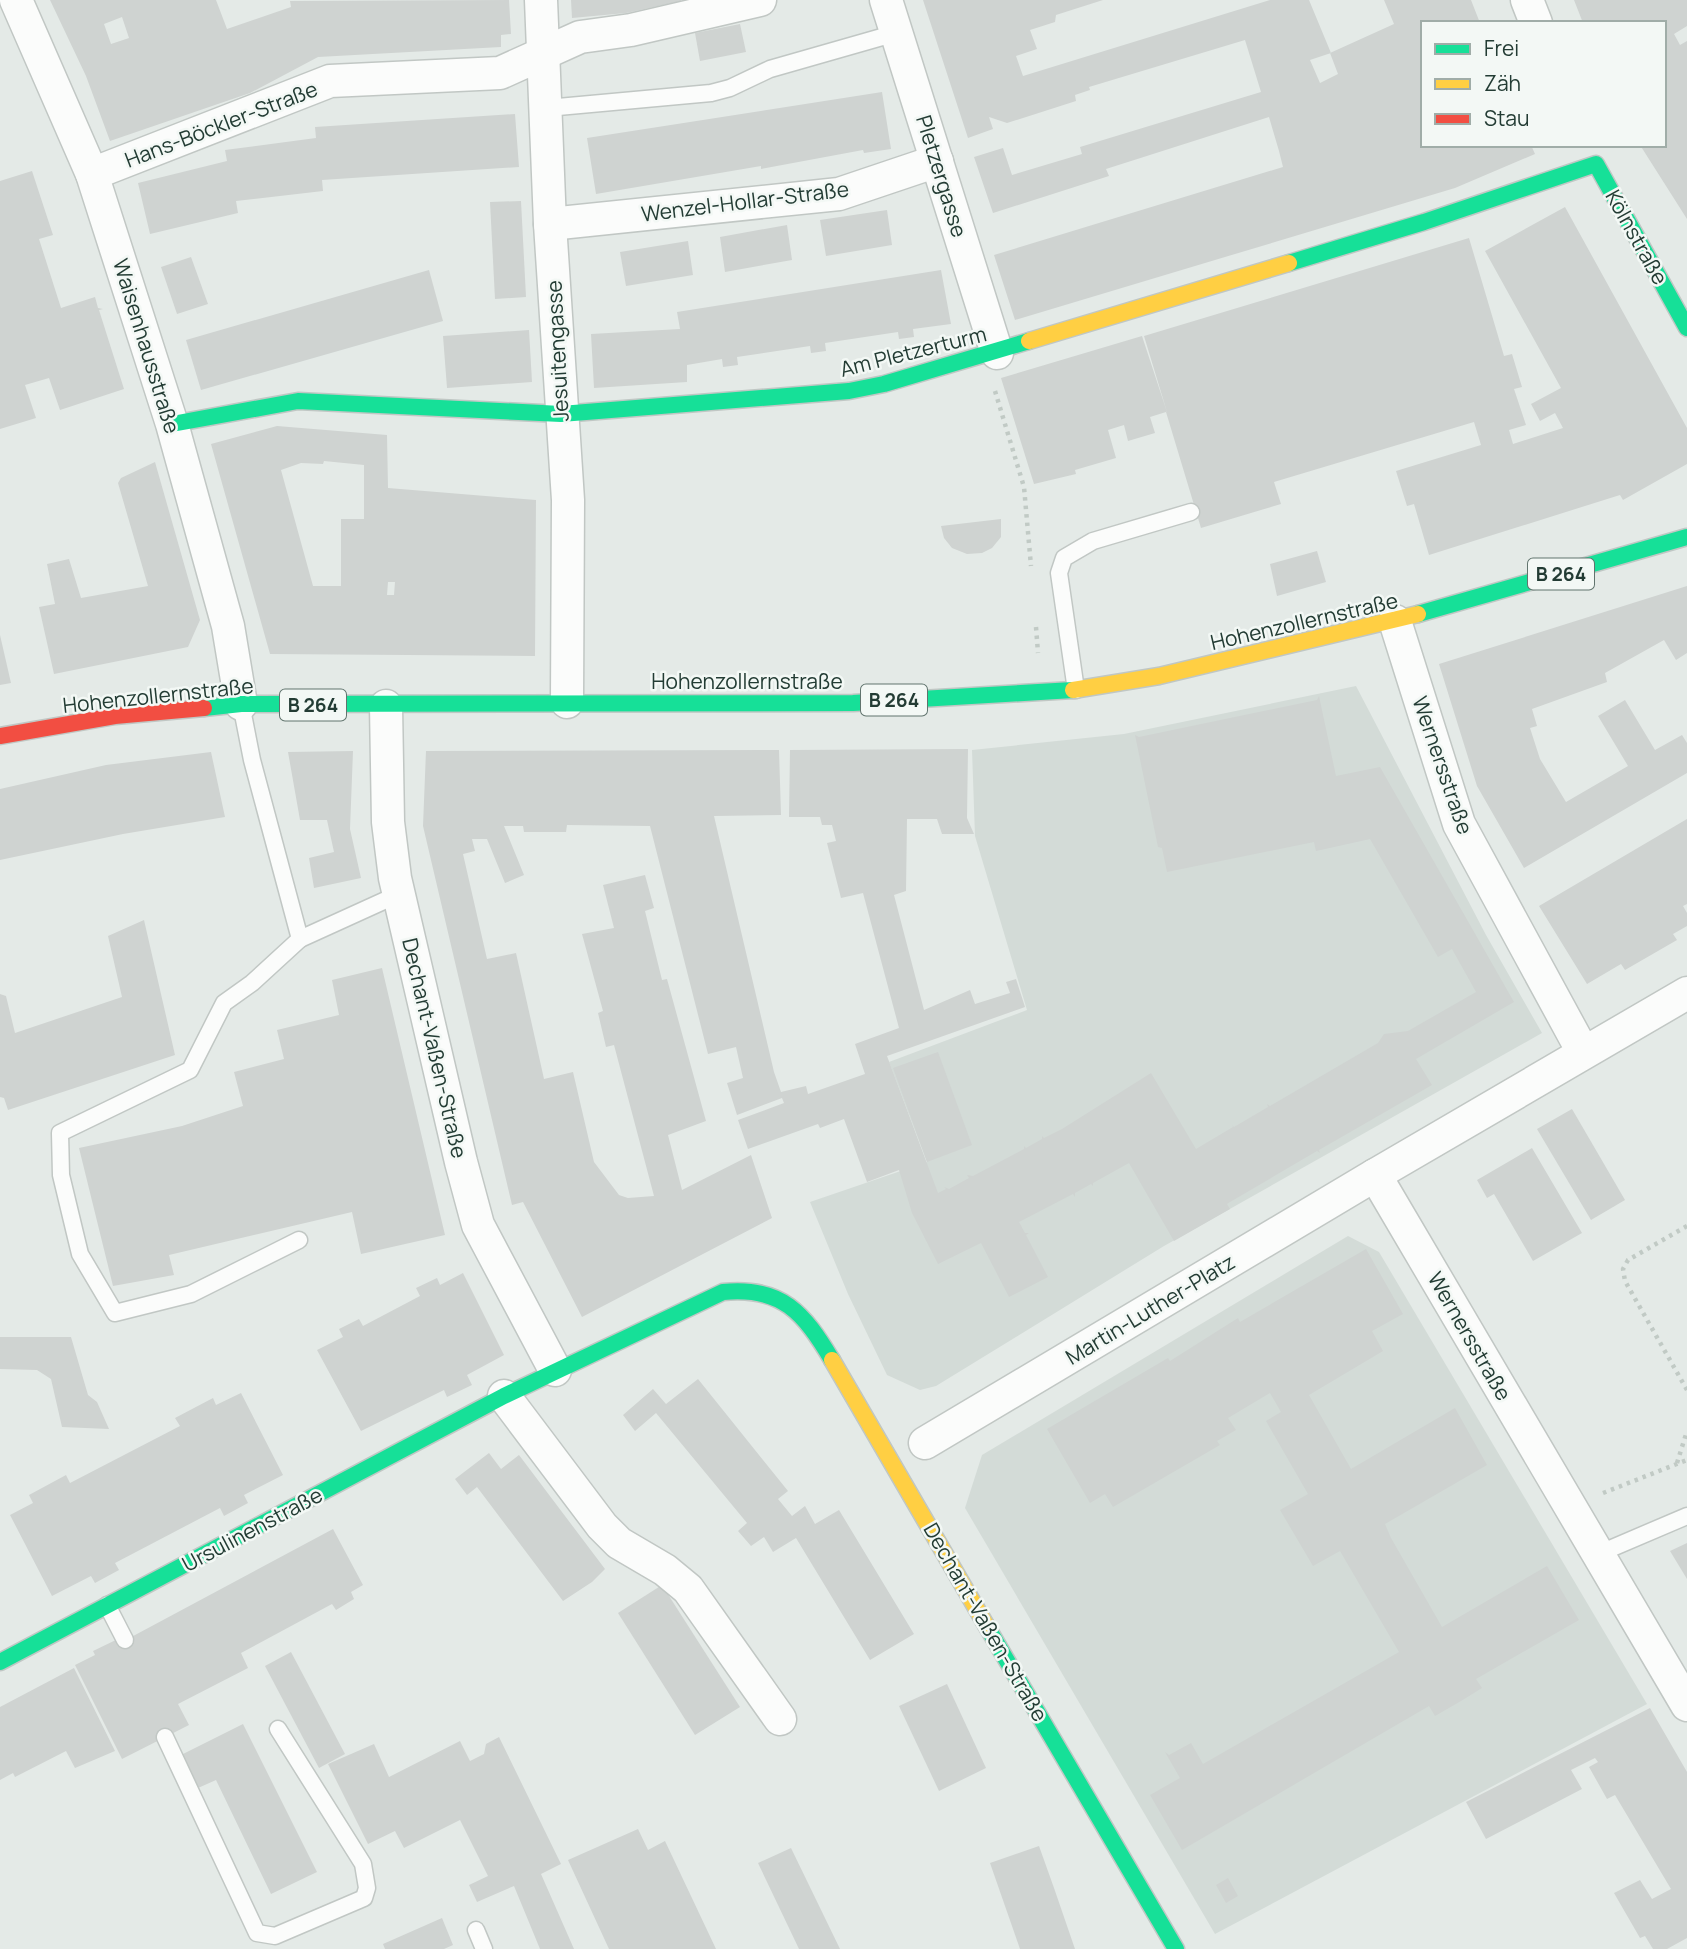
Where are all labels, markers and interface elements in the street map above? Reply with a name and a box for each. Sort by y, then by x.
legend [1421,21,1666,147]
text: Frei [1484,34,1519,62]
text: Zäh [1484,69,1521,97]
street label: Hans-Böckler-Straße [121,74,321,174]
text: Stau [1484,104,1530,132]
street label: Pletzergasse [910,111,974,241]
street label: Wenzel-Hollar-Straße [640,174,850,228]
street label: Kölnstraße [1599,185,1675,289]
street label: Waisenhausstraße [107,255,187,437]
street label: Jesuitengasse [539,280,575,422]
street label: Am Pletzerturm [837,319,989,383]
road number: B 264 [1528,558,1594,590]
street label: Hohenzollernstraße [1207,586,1401,656]
street label: Hohenzollernstraße [651,667,843,695]
street label: Hohenzollernstraße [61,671,255,719]
road number: B 264 [861,684,927,716]
road number: B 264 [280,690,346,720]
street label: Wernersstraße [1406,692,1480,838]
street label: Dechant-Vaßen-Straße [396,935,474,1161]
street label: Martin-Luther-Platz [1060,1247,1240,1371]
street label: Wernersstraße [1422,1267,1518,1405]
street label: Ursulinenstraße [177,1480,327,1578]
street label: Dechant-Vaßen-Straße [918,1518,1054,1726]

